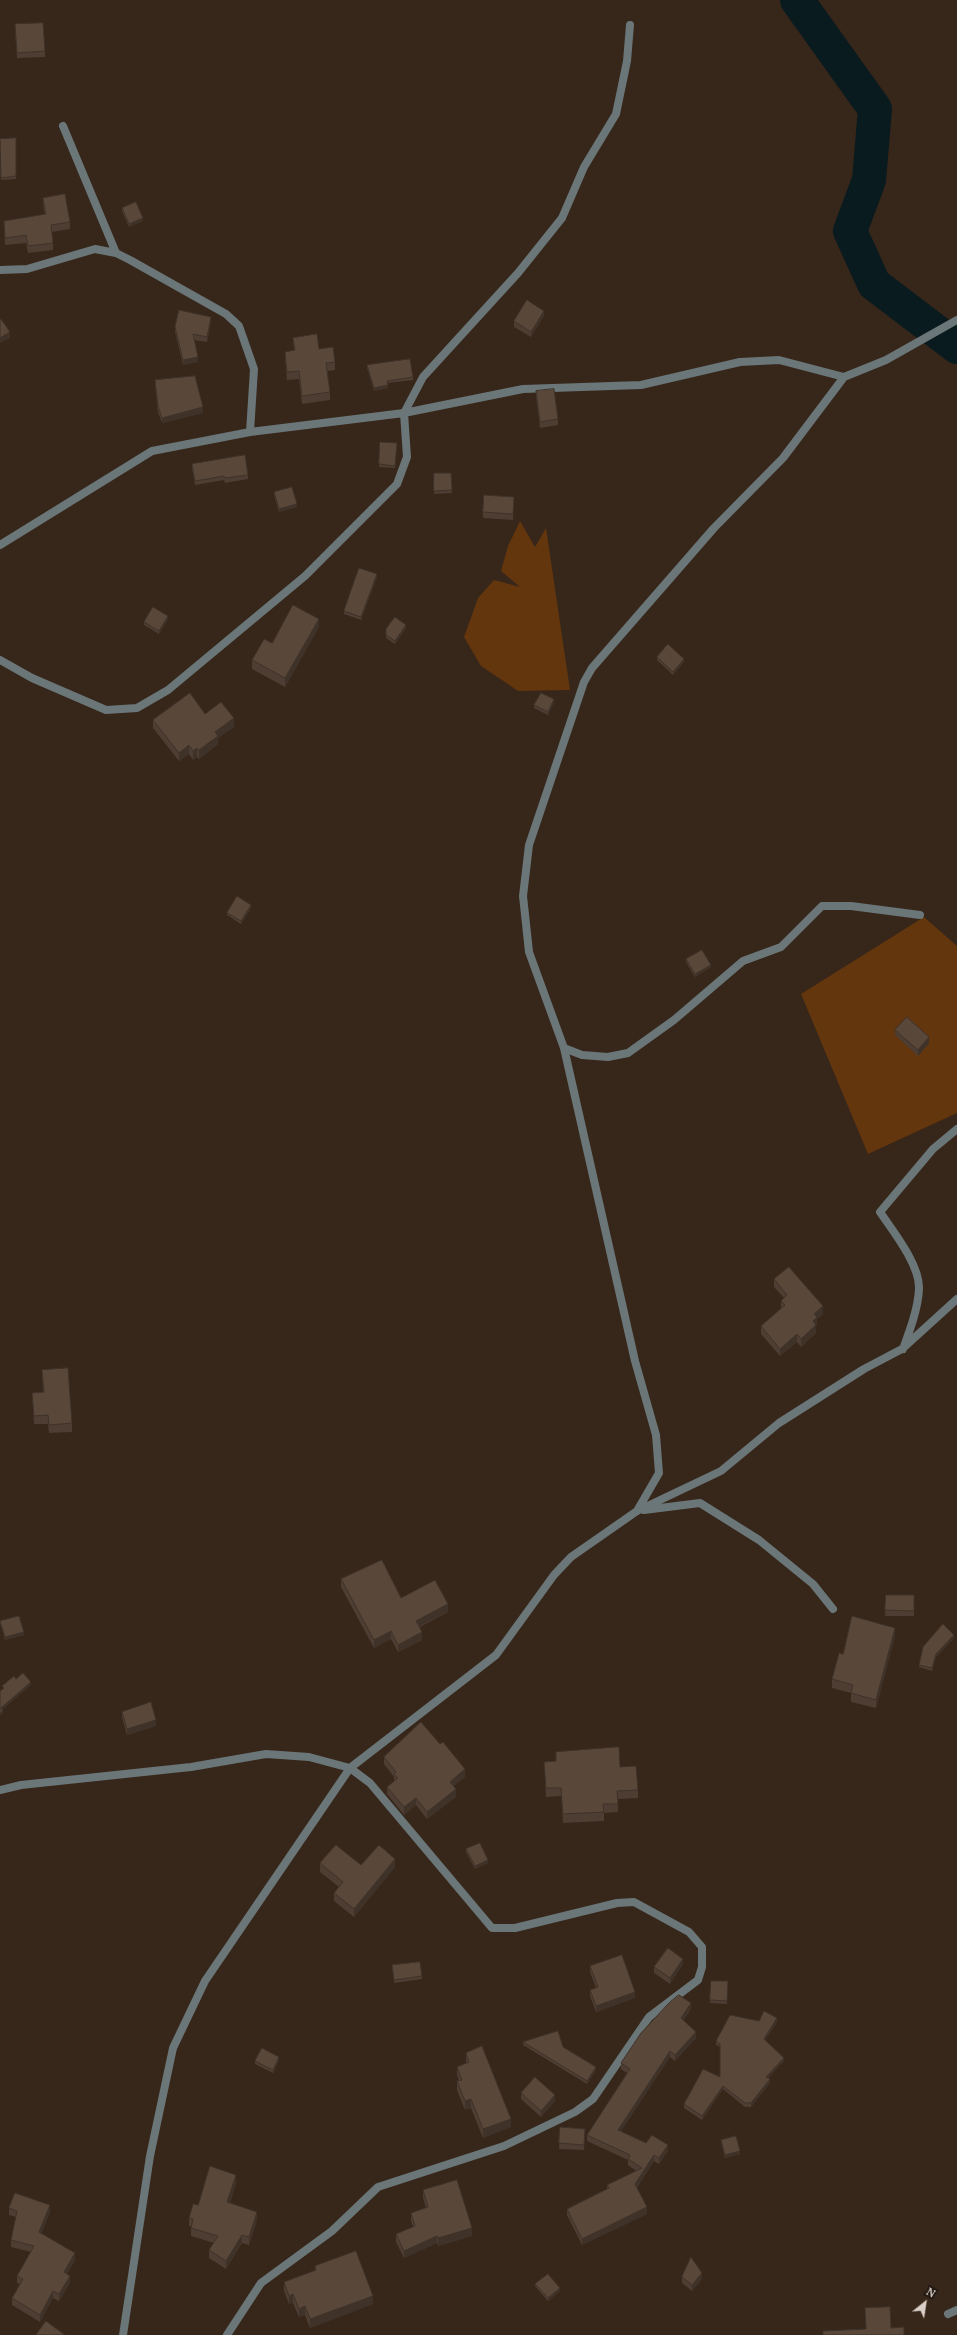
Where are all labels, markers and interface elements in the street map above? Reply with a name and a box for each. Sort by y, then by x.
north arrow [905,2283,945,2323]
text: N [924,2284,938,2301]

